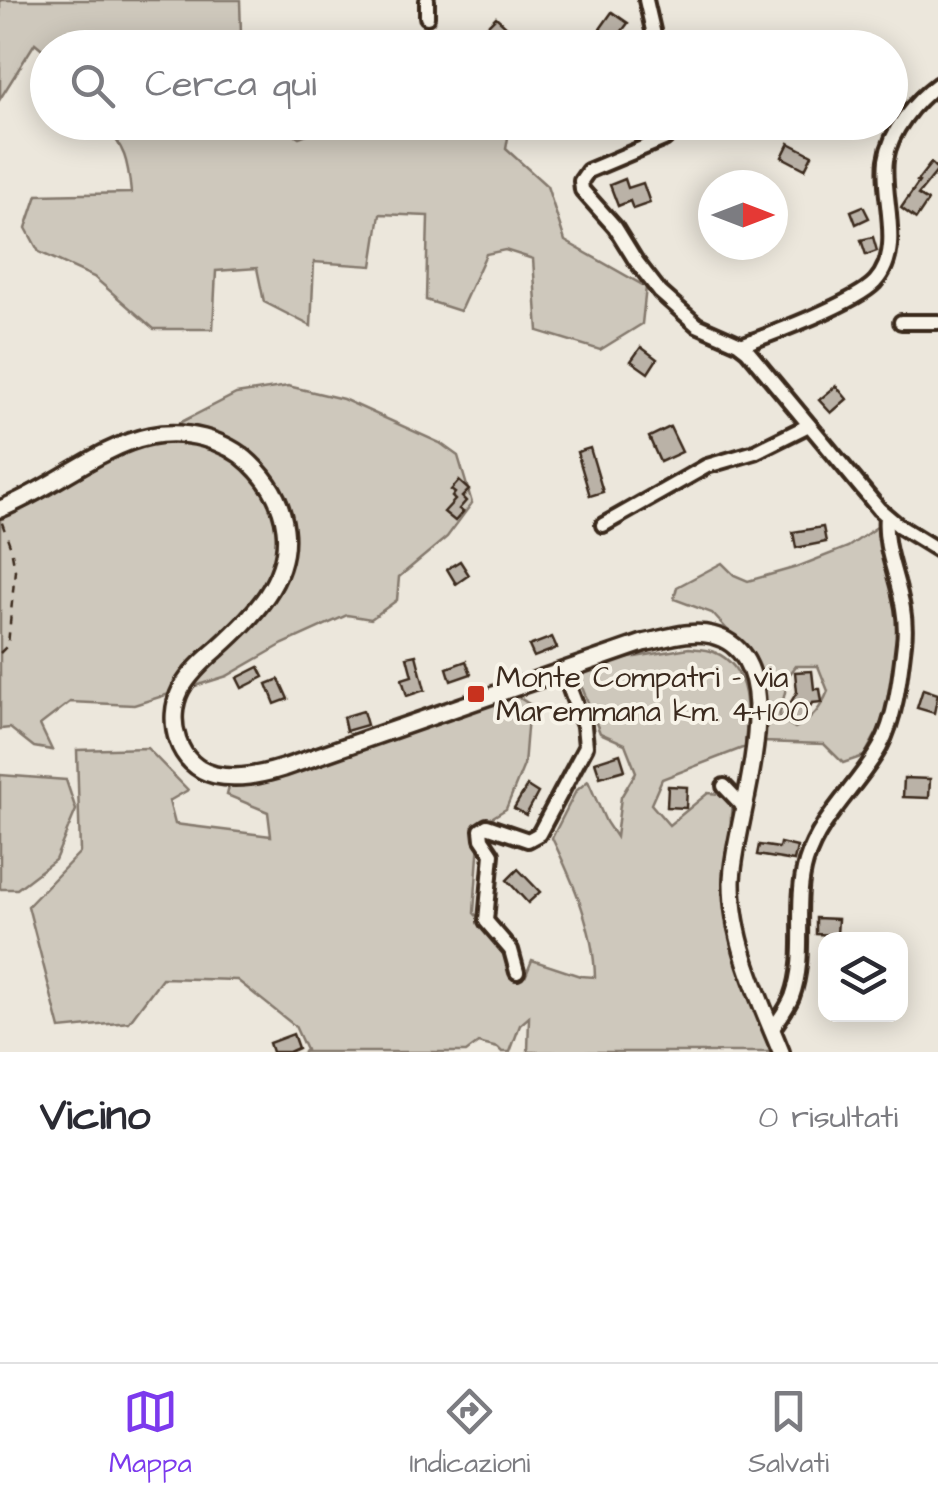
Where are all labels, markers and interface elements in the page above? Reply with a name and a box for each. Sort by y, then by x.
search box [30,30,908,140]
icon: search [65,58,120,113]
text: Cerca qui [145,59,317,111]
north arrow [698,170,788,260]
place label: Monte Compatri - via Maremmana km. 4+100 [496,657,809,733]
marker: Monte Compatri - via Maremmana km. 4+100 [465,683,487,705]
map controls [818,932,908,1022]
button: layers [818,932,908,1022]
text: Vicino [40,1088,150,1146]
text: 0 risultati [758,1095,898,1140]
tab: Mappa [109,1384,192,1483]
tab: Indicazioni [409,1384,530,1483]
tab: Salvati [748,1384,829,1483]

